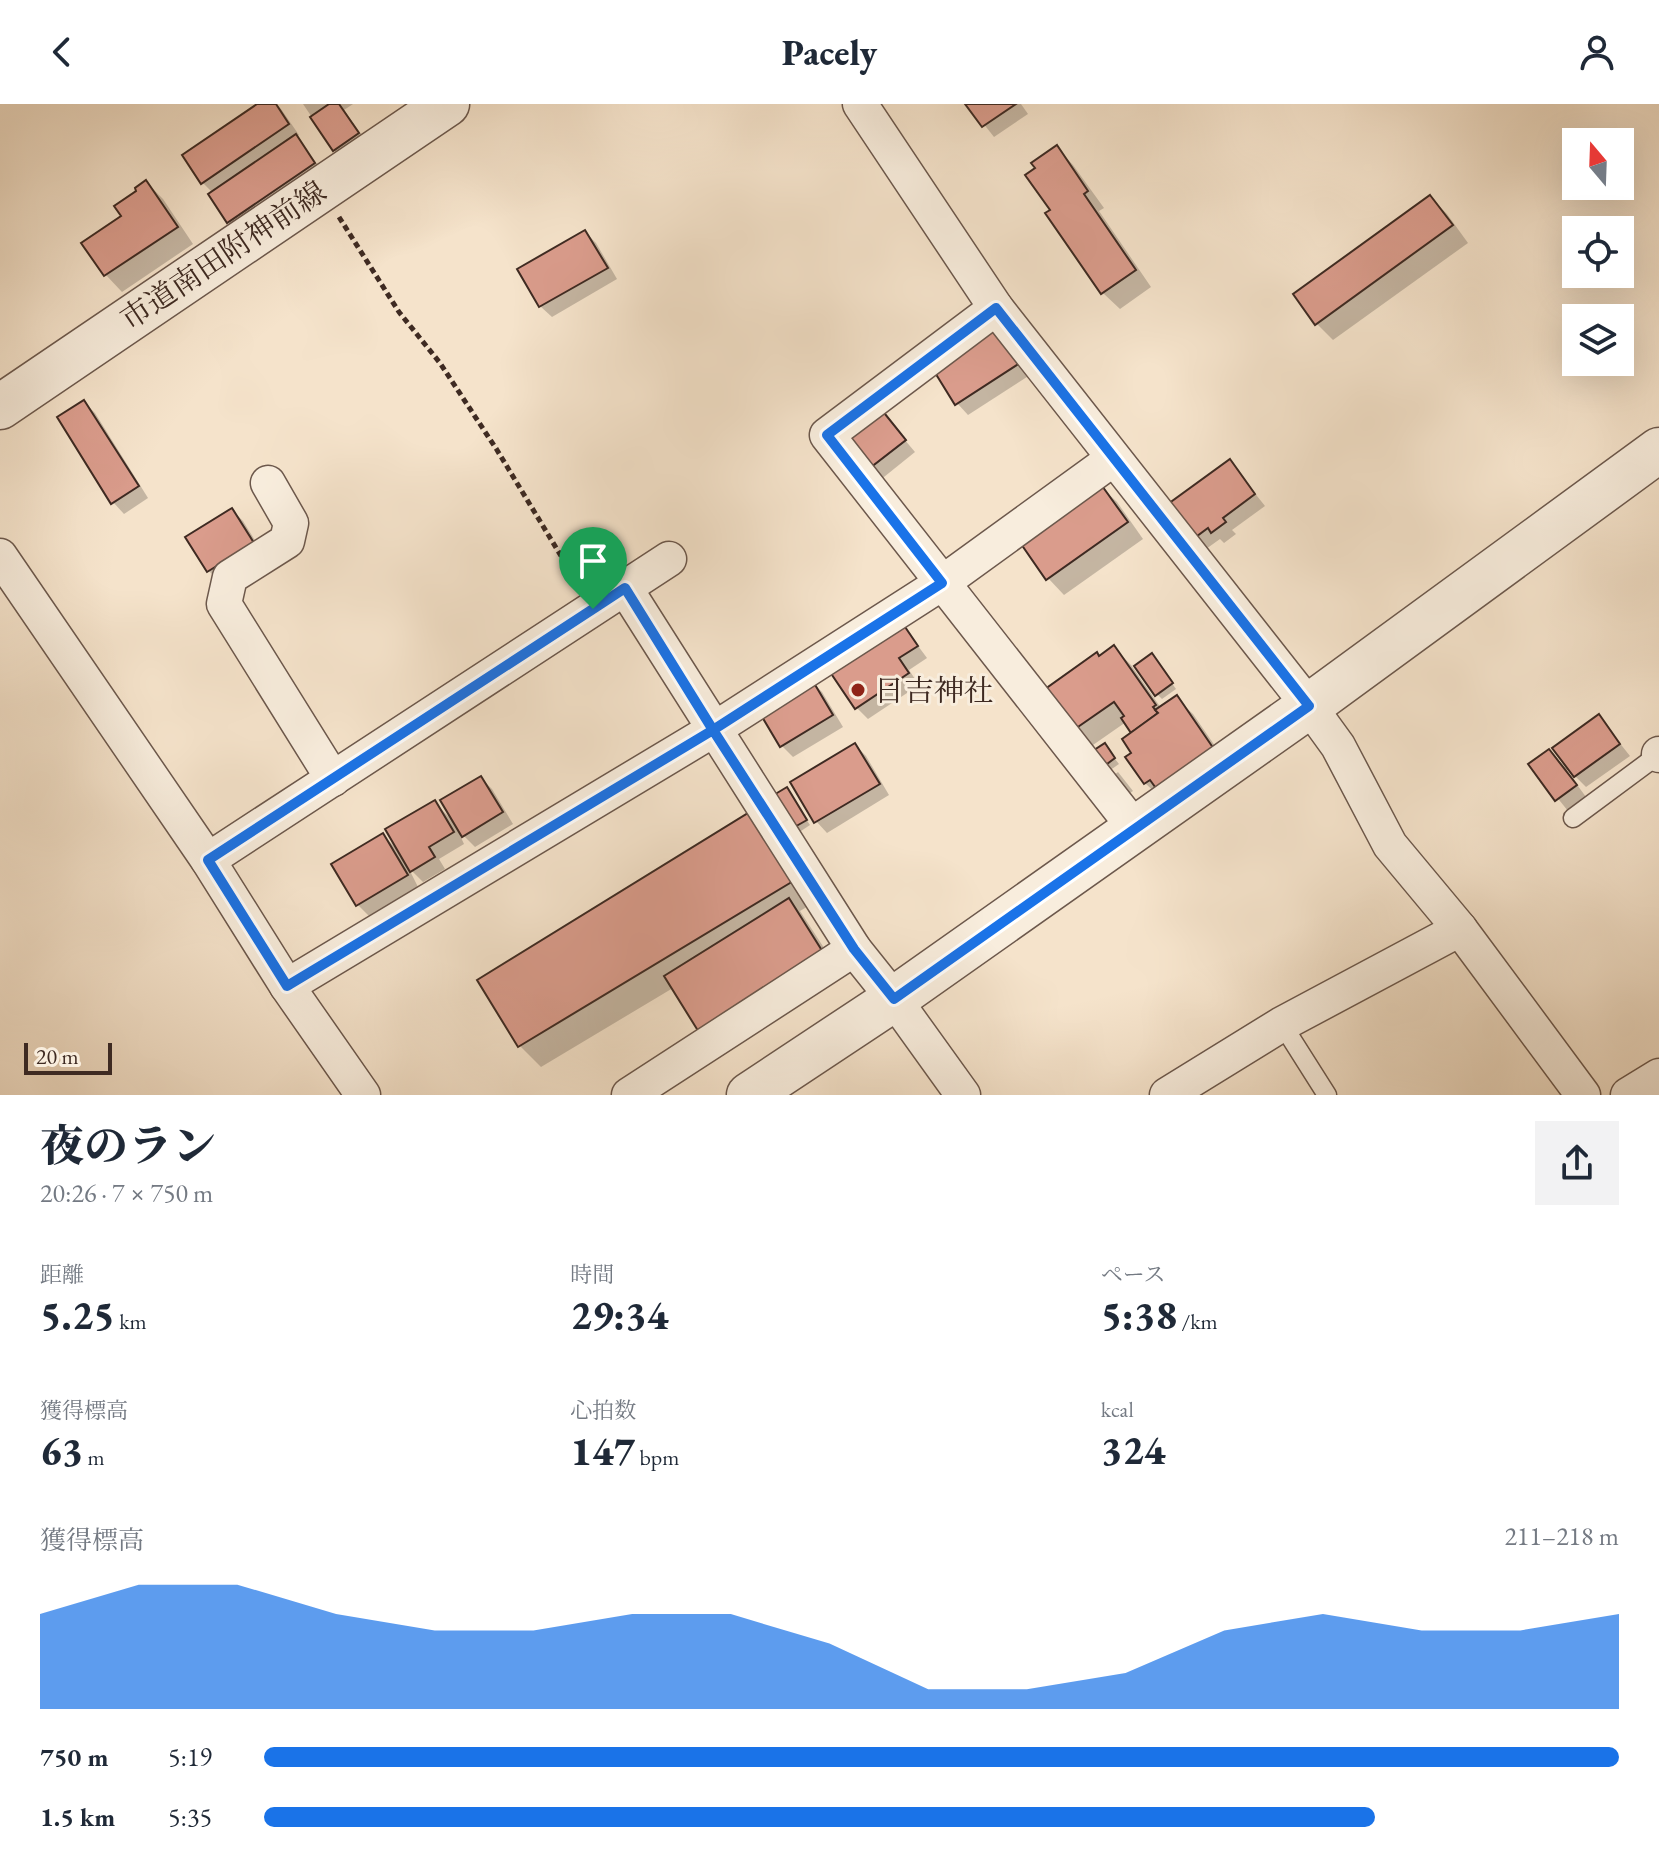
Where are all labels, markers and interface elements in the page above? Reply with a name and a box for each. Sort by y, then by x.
text: Pacely [782,29,877,76]
icon: back [40,30,84,74]
icon: person [1575,30,1619,74]
north arrow [1562,128,1634,200]
map controls [1562,128,1634,376]
street label: 市道南田附神前線 [113,172,333,338]
button: locate [1562,216,1634,288]
button: layers [1562,304,1634,376]
pin [559,527,627,609]
icon: arrive [571,539,615,583]
place label: 日吉神社 [874,671,994,710]
marker: 日吉神社 [849,681,867,699]
scale bar [24,1039,112,1075]
text: 20 m [36,1042,79,1071]
text: 夜のラン [40,1117,216,1174]
button: share [1535,1121,1619,1205]
text: 20:26 · 7 × 750 m [40,1176,213,1210]
text: 距離 [40,1260,84,1289]
text: 時間 [570,1260,614,1289]
text: ペース [1101,1260,1166,1289]
text: 5.25 [40,1289,115,1341]
text: 29:34 [570,1289,668,1341]
text: 5:38 [1101,1289,1177,1341]
text: km [115,1307,147,1336]
text: /km [1177,1307,1218,1336]
text: kcal [1101,1395,1134,1424]
text: 獲得標高 [40,1396,128,1425]
text: 心拍数 [570,1396,636,1425]
text: 324 [1101,1424,1165,1476]
text: 63 [40,1425,83,1477]
text: 147 [570,1425,635,1477]
text: m [83,1443,105,1472]
text: bpm [635,1443,679,1472]
text: 211–218 m [1504,1519,1619,1553]
text: 獲得標高 [40,1523,144,1557]
text: 750 m [40,1740,108,1774]
text: 5:19 [168,1740,212,1774]
text: 1.5 km [40,1800,115,1834]
text: 5:35 [168,1800,212,1834]

